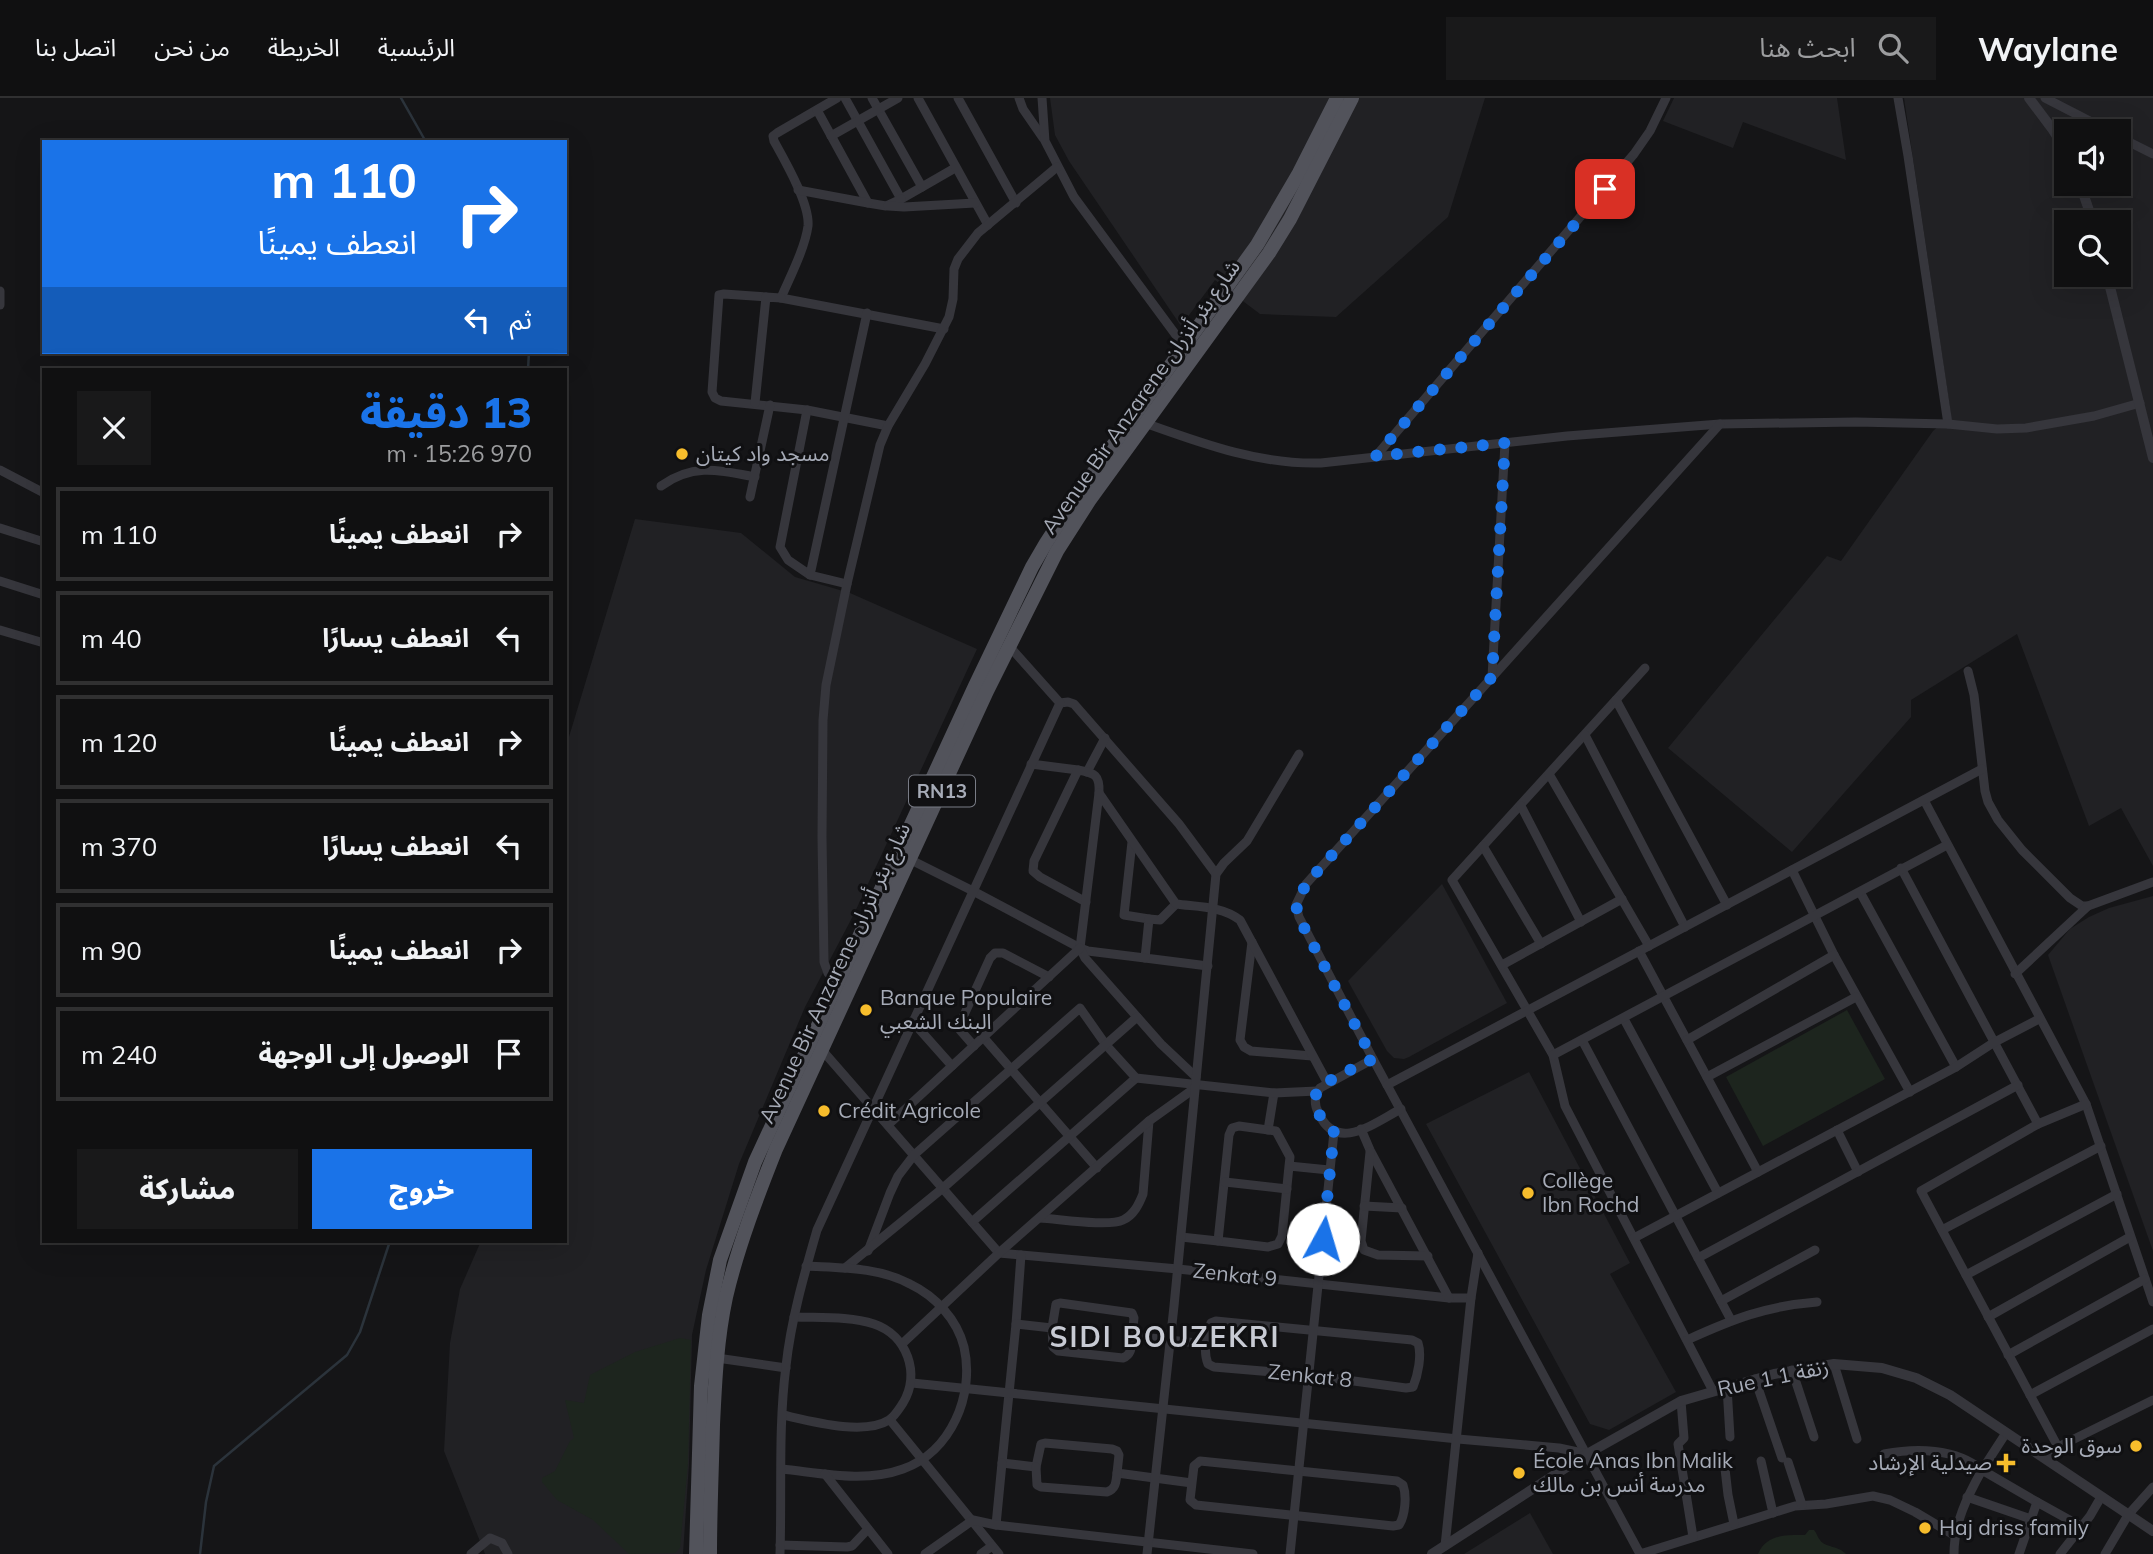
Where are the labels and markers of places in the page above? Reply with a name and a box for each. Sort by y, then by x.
pin [1575,159,1635,219]
place label: مسجد واد كيتان [696,440,830,466]
marker: مسجد واد كيتان [674,446,690,462]
place label: Banque Populaire البنك الشعبي [880,984,1052,1038]
marker: Banque Populaire البنك الشعبي [858,1002,874,1018]
place label: Crédit Agricole [838,1097,981,1123]
marker: Crédit Agricole [816,1103,832,1119]
place label: Collège Ibn Rochd [1542,1167,1639,1217]
marker: Collège Ibn Rochd [1520,1185,1536,1201]
place label: سوق الوحدة [2021,1432,2122,1458]
marker: سوق الوحدة [2128,1438,2144,1454]
place label: École Anas Ibn Malik مدرسة أنس بن مالك [1533,1447,1733,1497]
place label: صيدلية الإرشاد [1868,1449,1992,1476]
marker: صيدلية الإرشاد [1998,1455,2014,1471]
marker: École Anas Ibn Malik مدرسة أنس بن مالك [1511,1465,1527,1481]
place label: Haj driss family [1939,1514,2089,1540]
marker: Haj driss family [1917,1520,1933,1536]

